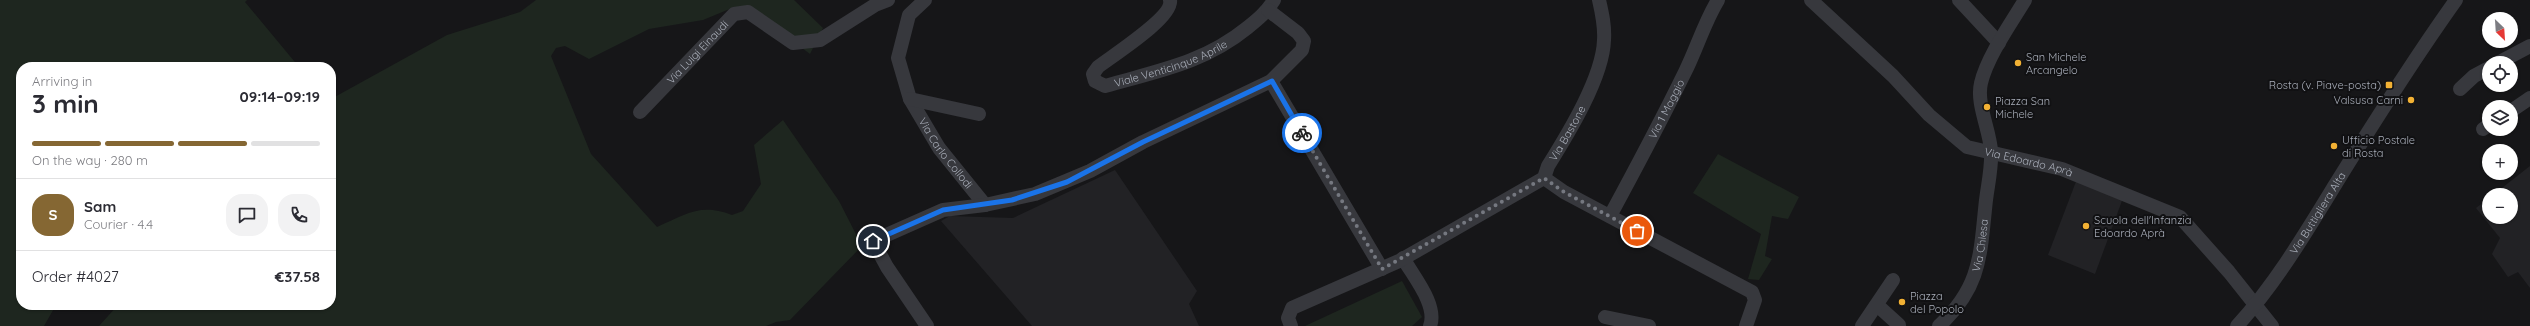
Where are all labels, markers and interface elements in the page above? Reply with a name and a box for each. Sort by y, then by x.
north arrow [2482,12,2518,48]
map controls [2482,12,2518,224]
street label: Via Luigi Einaudi [664,17,731,87]
street label: Viale Venticinque Aprile [1113,37,1230,90]
place label: San Michele Arcangelo [2026,50,2086,77]
button: locate [2482,56,2518,92]
marker: San Michele Arcangelo [2013,58,2023,68]
text: Arriving in [32,73,92,89]
street label: Via 1 Maggio [1645,77,1687,141]
place label: Rosta (v. Piave-posta) [2269,78,2381,92]
marker: Rosta (v. Piave-posta) [2384,80,2394,90]
text: 3 min [32,87,99,120]
text: 09:14–09:19 [240,87,320,106]
place label: Valsusa Carni [2334,93,2403,107]
place label: Piazza San Michele [1995,94,2050,121]
marker: Valsusa Carni [2406,95,2416,105]
button: layers [2482,100,2518,136]
marker: Piazza San Michele [1982,102,1992,112]
street label: Via Bastone [1546,103,1589,164]
courier [1282,113,1322,153]
street label: Via Carlo Collodi [916,115,976,191]
icon: bike [1291,122,1313,144]
place label: Ufficio Postale di Rosta [2342,133,2415,160]
marker: Ufficio Postale di Rosta [2329,141,2339,151]
street label: Via Edoardo Aprà [1983,144,2075,180]
button: + [2482,144,2518,180]
text: On the way · 280 m [32,152,148,168]
street label: Via Buttigliera Alta [2287,169,2348,257]
button: − [2482,188,2518,224]
button: chat [226,194,268,236]
button: phone [278,194,320,236]
text: Sam [84,197,116,216]
text: S [49,205,57,224]
place label: Scuola dell'Infanzia Edoardo Aprà [2094,213,2191,240]
pin [1620,214,1654,248]
text: Courier · 4.4 [84,216,153,232]
street label: Via Chiesa [1969,218,1991,273]
icon: bag [1626,220,1648,242]
marker: Scuola dell'Infanzia Edoardo Aprà [2081,221,2091,231]
pin [856,224,890,258]
icon: home [862,230,884,252]
text: Order #4027 [32,267,119,286]
text: €37.58 [275,267,320,286]
place label: Piazza del Popolo [1910,289,1964,316]
marker: Piazza del Popolo [1897,297,1907,307]

